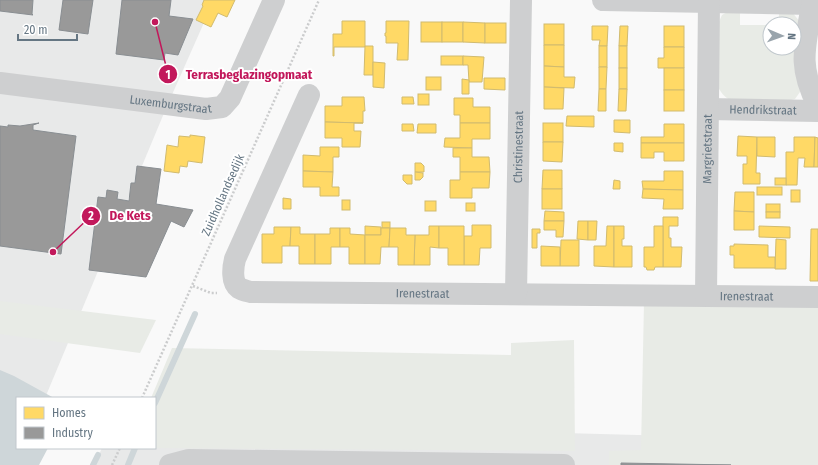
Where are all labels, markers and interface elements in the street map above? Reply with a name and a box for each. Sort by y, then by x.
scale bar [18,16,77,42]
north arrow [762,16,802,56]
text: 20 m [24,23,48,37]
text: N [785,33,798,40]
callout: Terrasbeglazingopmaat [158,62,321,87]
text: Terrasbeglazingopmaat [186,67,313,82]
text: 1 [165,68,171,82]
street label: Luxemburgstraat [129,92,213,116]
street label: Hendrikstraat [729,102,797,118]
street label: Christinestraat [511,111,526,183]
street label: Margrietstraat [700,114,715,184]
street label: Zuidhollandsedijk [199,152,247,238]
callout: De Kets [81,203,159,228]
text: De Kets [109,208,151,223]
text: 2 [87,209,94,223]
street label: Irenestraat [396,286,450,301]
street label: Irenestraat [720,289,774,304]
legend [16,397,156,449]
text: Homes [52,406,86,420]
text: Industry [52,426,93,440]

